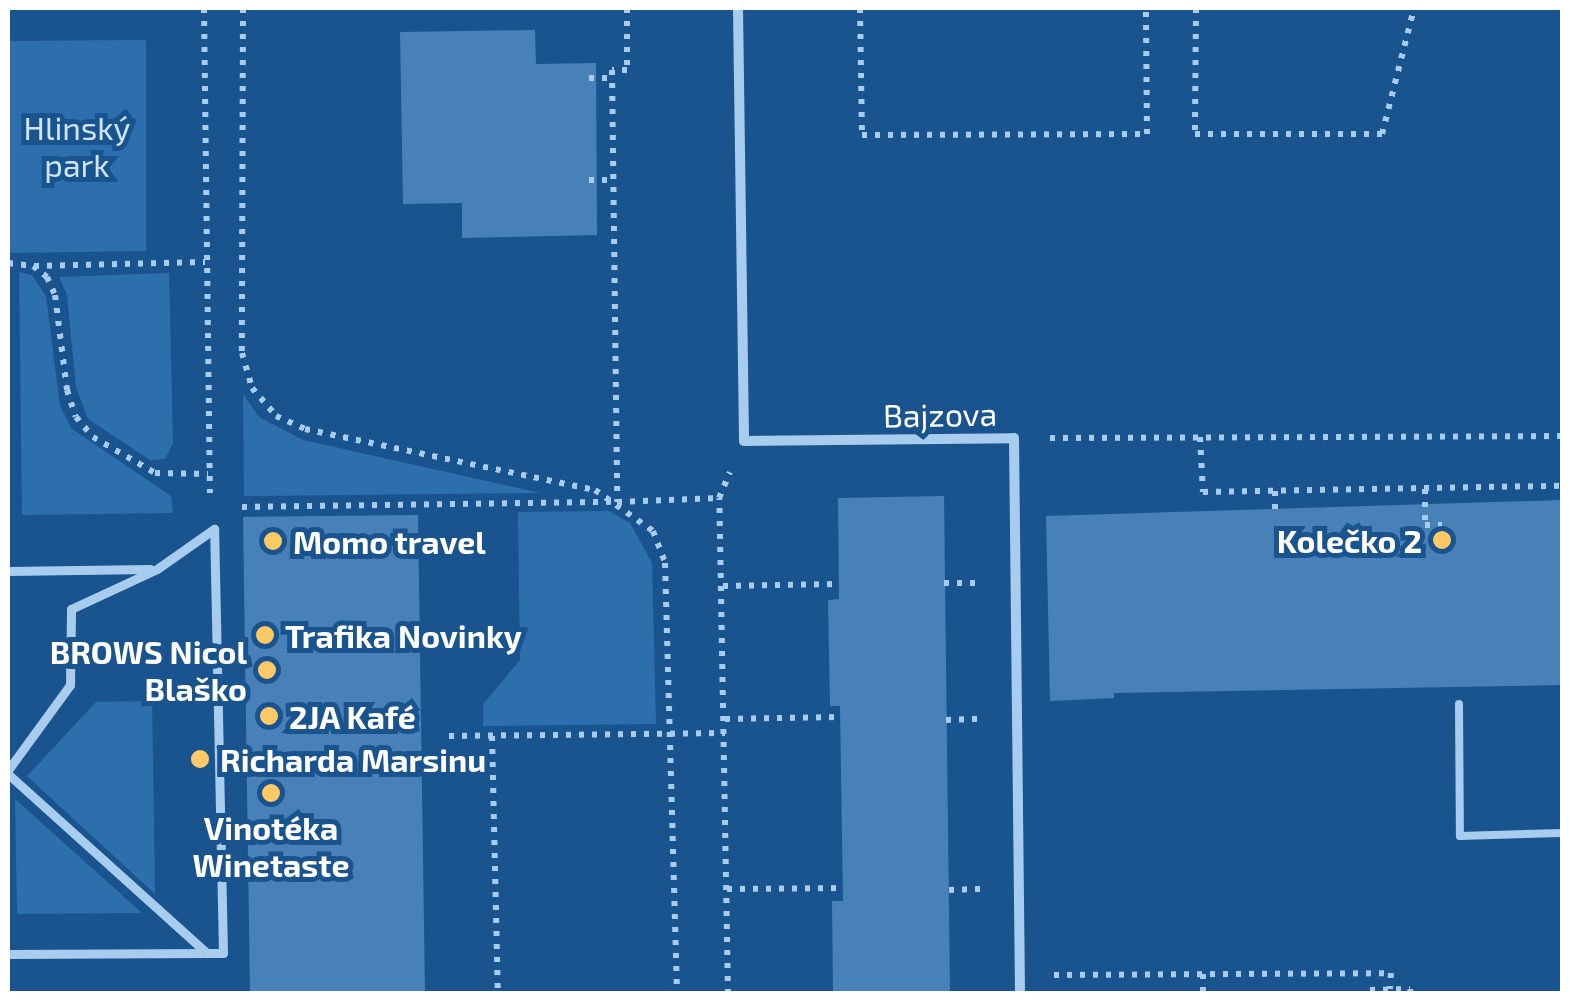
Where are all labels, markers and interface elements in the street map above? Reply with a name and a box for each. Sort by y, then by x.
park label: Hlinský park [24,109,130,184]
street label: Bajzova [883,394,997,434]
place label: Kolečko 2 [1277,521,1422,559]
place label: Momo travel [293,522,486,560]
marker: Kolečko 2 [1431,529,1453,551]
marker: Momo travel [262,530,284,552]
place label: Trafika Novinky [285,616,522,654]
marker: Trafika Novinky [254,624,276,646]
place label: BROWS Nicol Blaško [50,633,247,708]
marker: BROWS Nicol Blaško [256,659,278,681]
place label: 2JA Kafé [289,697,417,735]
marker: 2JA Kafé [258,705,280,727]
place label: Richarda Marsinu [220,740,486,778]
marker: Richarda Marsinu [189,748,211,770]
marker: Vinotéka Winetaste [260,782,282,804]
place label: Vinotéka Winetaste [193,809,349,884]

